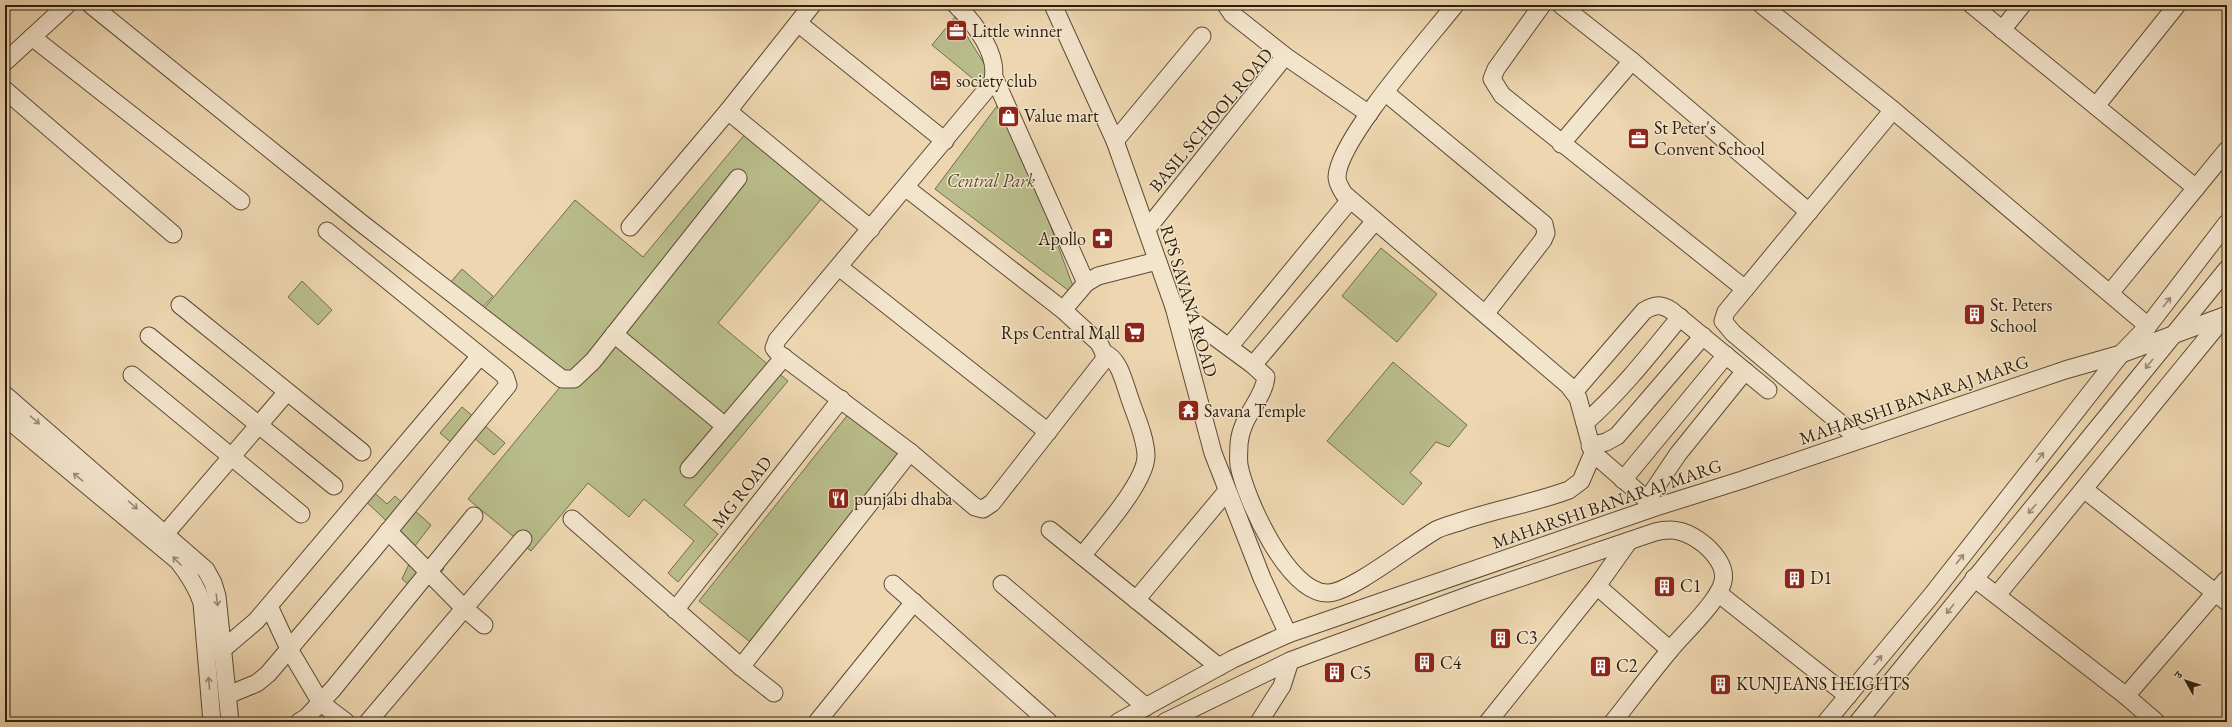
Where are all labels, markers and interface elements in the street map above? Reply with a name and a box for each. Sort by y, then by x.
office icon: Little winner [943,18,969,44]
place label: Little winner [972,19,1062,42]
street label: BASIL SCHOOL ROAD [1144,43,1278,196]
hotel icon: society club [928,68,954,94]
place label: society club [956,69,1037,92]
shop icon: Value mart [996,103,1022,129]
place label: Value mart [1024,104,1099,127]
place label: St Peter's Convent School [1654,116,1765,160]
office icon: St Peter's Convent School [1625,125,1651,151]
park label: Central Park [947,169,1035,192]
street label: RPS SAVANA ROAD [1155,222,1224,380]
pharmacy icon: Apollo [1089,226,1115,252]
place label: Apollo [1037,227,1086,250]
place label: St. Peters School [1990,293,2053,337]
one-way arrow [2162,296,2171,307]
building icon: St. Peters School [1961,302,1987,328]
supermarket icon: Rps Central Mall [1122,320,1148,346]
place label: Rps Central Mall [1001,321,1120,344]
street label: MAHARSHI BANARAJ MARG [1796,349,2032,450]
one-way arrow [2145,359,2154,369]
temple icon: Savana Temple [1175,398,1201,424]
place label: Savana Temple [1204,399,1306,422]
one-way arrow [29,416,40,425]
street label: MG ROAD [706,451,777,532]
one-way arrow [2036,451,2044,462]
street label: MAHARSHI BANARAJ MARG [1489,453,1725,554]
one-way arrow [72,473,83,482]
restaurant icon: punjabi dhaba [825,486,851,512]
place label: punjabi dhaba [854,487,953,510]
one-way arrow [128,501,138,510]
one-way arrow [2028,503,2037,514]
one-way arrow [1955,553,1964,564]
one-way arrow [172,556,182,566]
building icon: D1 [1781,565,1807,591]
place label: D1 [1810,566,1832,589]
building icon: C1 [1652,573,1678,599]
place label: C1 [1680,574,1701,597]
one-way arrow [213,593,221,606]
one-way arrow [1946,604,1955,615]
building icon: C3 [1487,625,1513,651]
place label: C3 [1516,626,1537,649]
building icon: C4 [1412,650,1438,676]
place label: C4 [1440,651,1462,674]
building icon: C2 [1587,653,1613,679]
place label: C2 [1616,654,1638,677]
one-way arrow [1873,654,1882,665]
building icon: C5 [1322,660,1348,686]
place label: C5 [1350,661,1371,684]
north arrow [2166,661,2206,701]
text: उ [2170,667,2186,682]
building icon: KUNJEANS HEIGHTS [1707,671,1733,697]
place label: KUNJEANS HEIGHTS [1736,672,1910,695]
one-way arrow [205,677,213,690]

